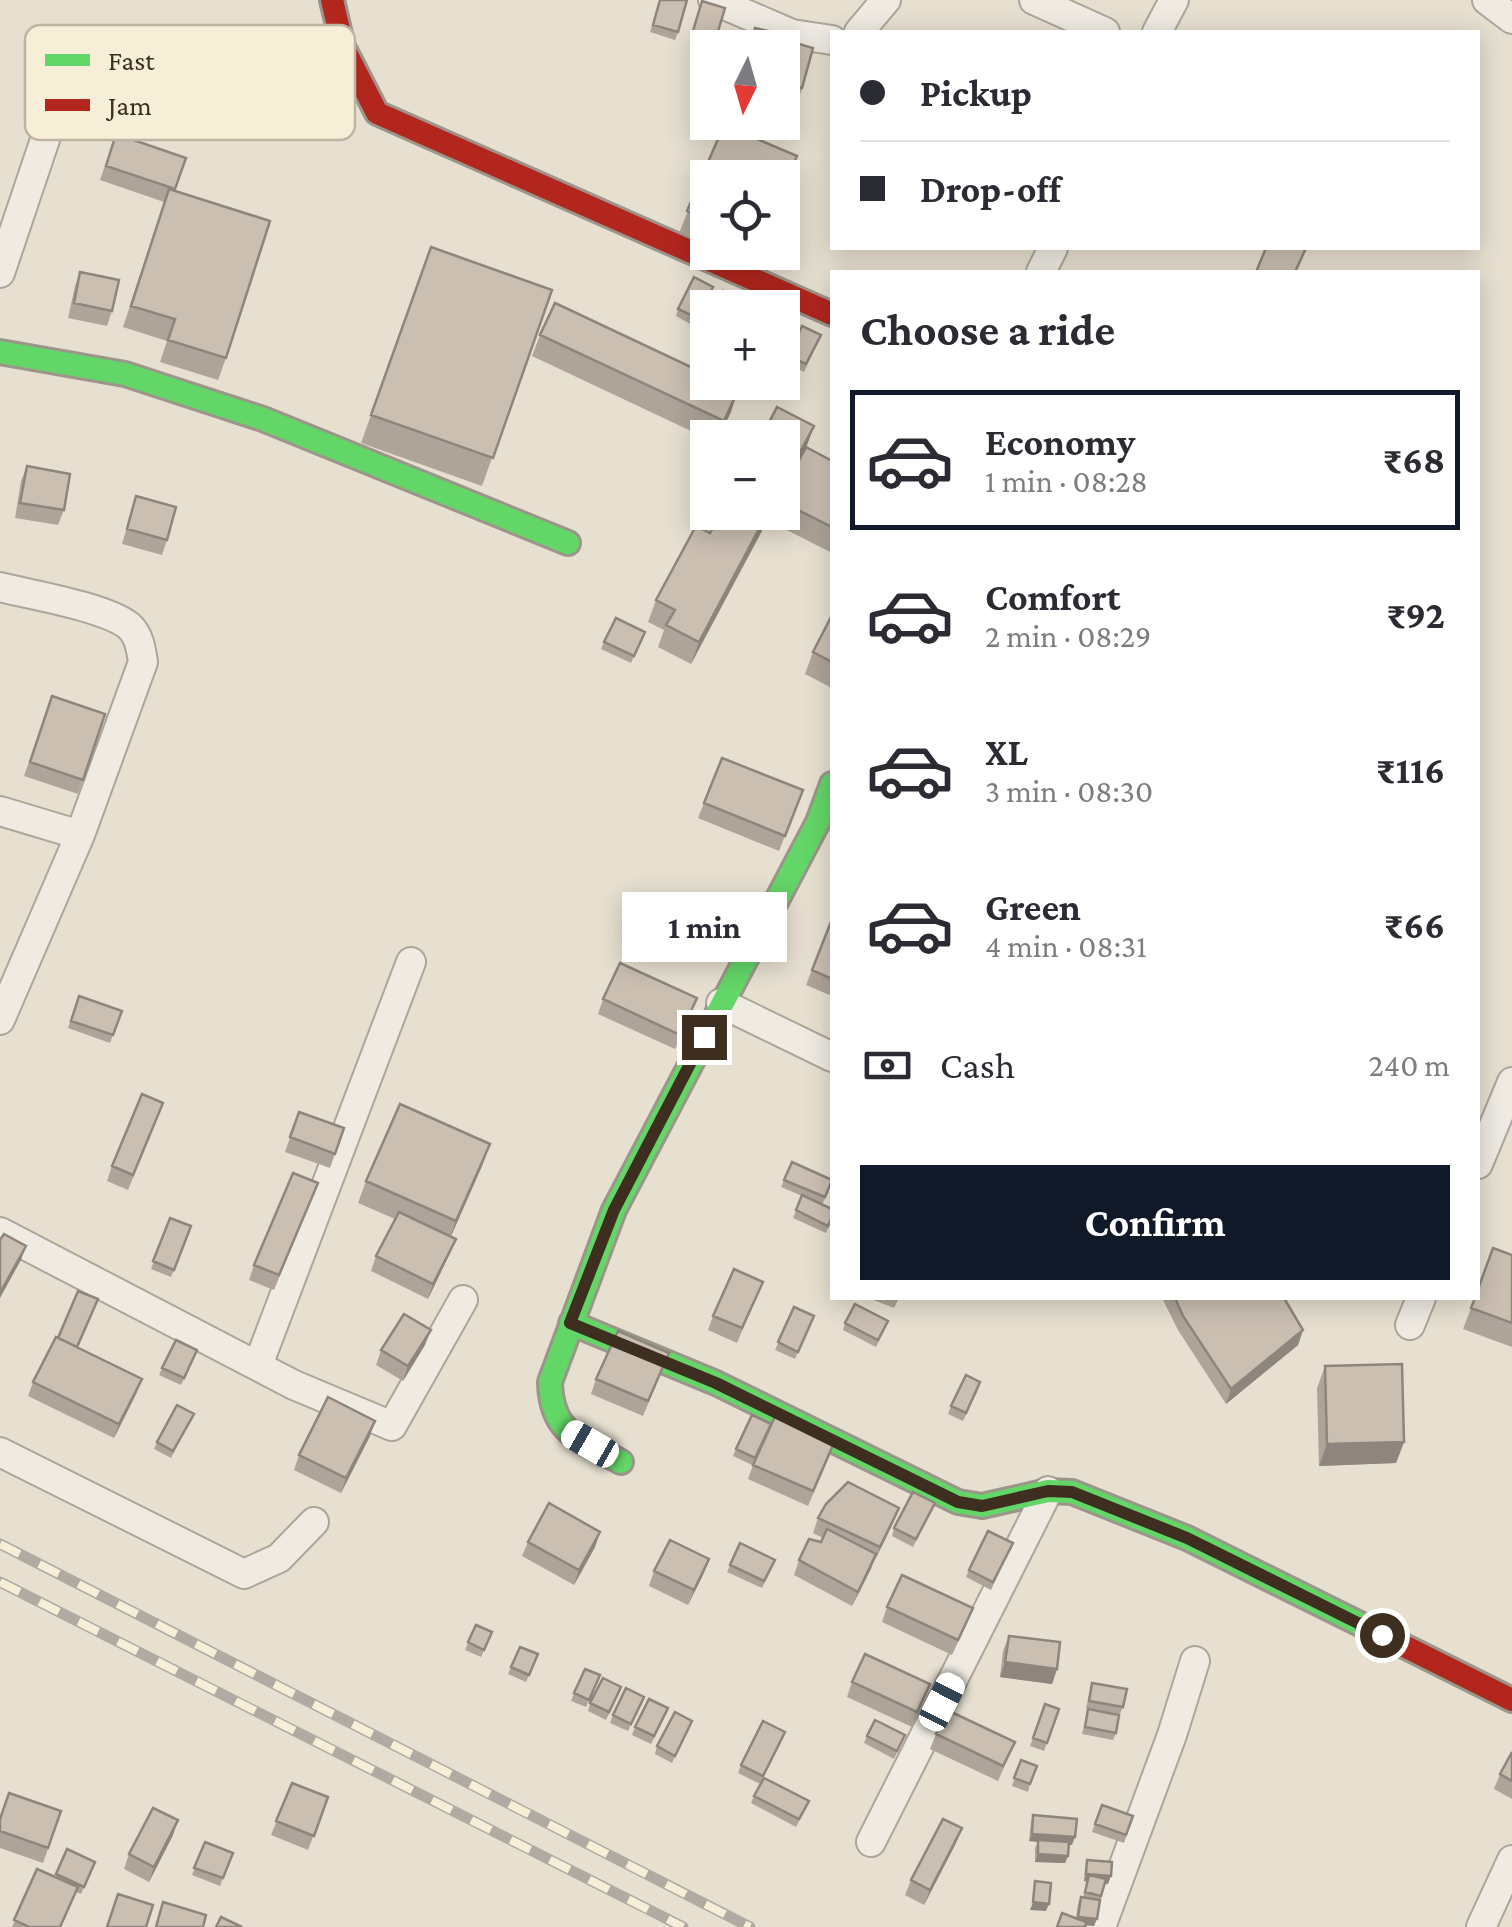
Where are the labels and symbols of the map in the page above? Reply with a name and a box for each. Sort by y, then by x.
legend [25,25,355,140]
north arrow [690,30,800,140]
text: Fast [108,45,155,76]
text: Jam [105,90,152,121]
callout: 1 min [622,892,786,962]
route end [682,1015,727,1060]
car [557,1416,623,1472]
route start [1360,1613,1405,1658]
car [915,1668,969,1736]

